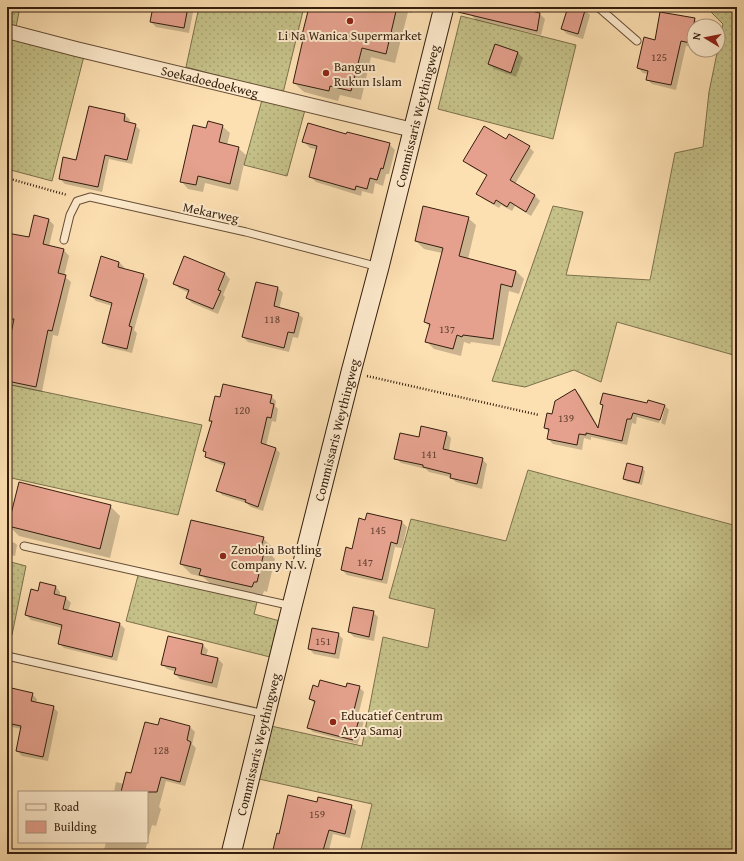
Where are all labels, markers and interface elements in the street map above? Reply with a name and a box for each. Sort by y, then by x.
marker: Li Na Wanica Supermarket [345,16,355,26]
north arrow [686,18,726,58]
place label: Li Na Wanica Supermarket [278,26,422,45]
text: N [688,31,705,41]
street label: Commissaris Weythingweg [390,42,444,189]
house number: 125 [651,49,667,65]
place label: Bangun Rukun Islam [334,57,402,91]
street label: Soekadoedoekweg [159,61,261,103]
marker: Bangun Rukun Islam [321,68,331,78]
street label: Mekarweg [181,197,241,228]
house number: 118 [264,311,280,327]
house number: 137 [439,321,455,337]
street label: Commissaris Weythingweg [310,356,364,503]
house number: 120 [234,402,250,418]
house number: 139 [558,410,574,426]
house number: 141 [421,446,437,462]
house number: 145 [370,522,386,538]
place label: Zenobia Bottling Company N.V. [231,540,322,574]
marker: Zenobia Bottling Company N.V. [218,551,228,561]
house number: 147 [357,554,373,570]
house number: 151 [315,633,331,649]
street label: Commissaris Weythingweg [232,671,285,818]
place label: Educatief Centrum Arya Samaj [341,706,443,740]
marker: Educatief Centrum Arya Samaj [328,717,338,727]
house number: 128 [153,742,169,758]
legend [18,791,148,843]
text: Road [54,798,80,815]
house number: 159 [309,806,325,822]
text: Building [54,818,97,835]

